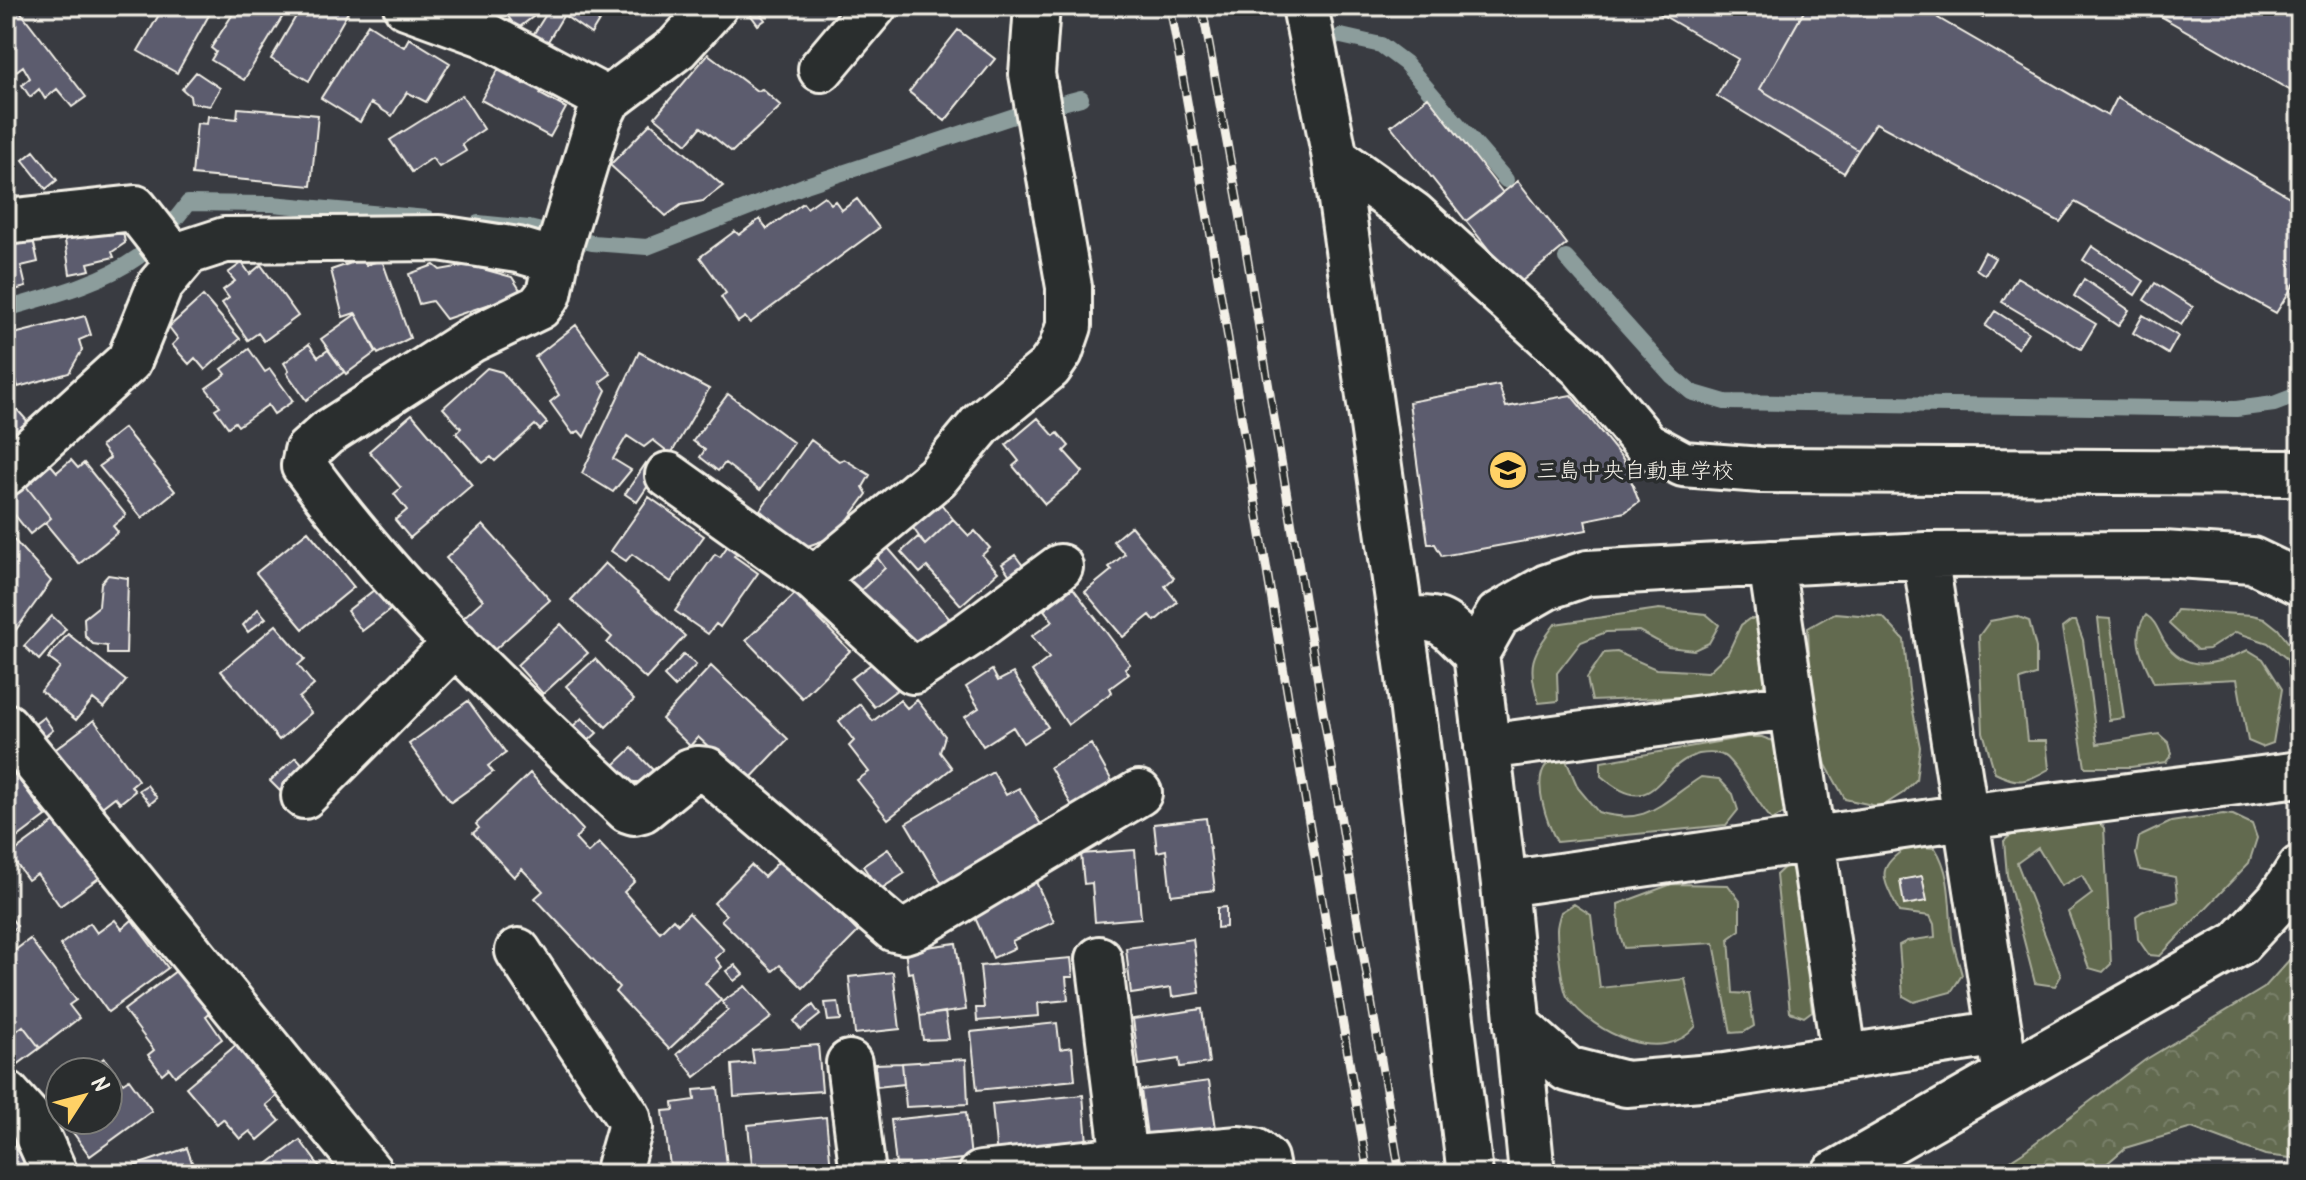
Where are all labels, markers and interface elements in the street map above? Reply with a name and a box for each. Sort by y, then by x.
school or university icon: 三島中央自動車学校 [1487,449,1529,491]
place label: 三島中央自動車学校 [1536,455,1734,490]
north arrow [44,1056,124,1136]
text: N [80,1070,116,1102]

